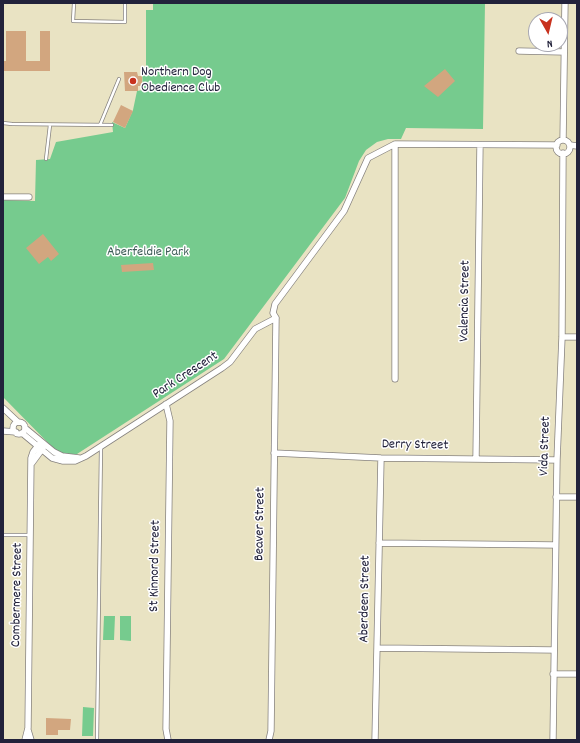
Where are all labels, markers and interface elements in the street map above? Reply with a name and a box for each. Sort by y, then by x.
north arrow [528,12,568,52]
text: N [546,35,553,51]
place label: Northern Dog Obedience Club [141,65,220,98]
marker: Northern Dog Obedience Club [128,76,138,86]
park label: Aberfeldie Park [107,245,189,261]
street label: Valencia Street [457,260,475,342]
street label: Park Crescent [150,349,222,403]
street label: Vida Street [537,416,555,476]
street label: Derry Street [382,437,448,455]
street label: Beaver Street [252,487,270,561]
street label: St Kinnord Street [147,520,165,612]
street label: Combermere Street [9,543,27,647]
street label: Aberdeen Street [357,555,375,643]

